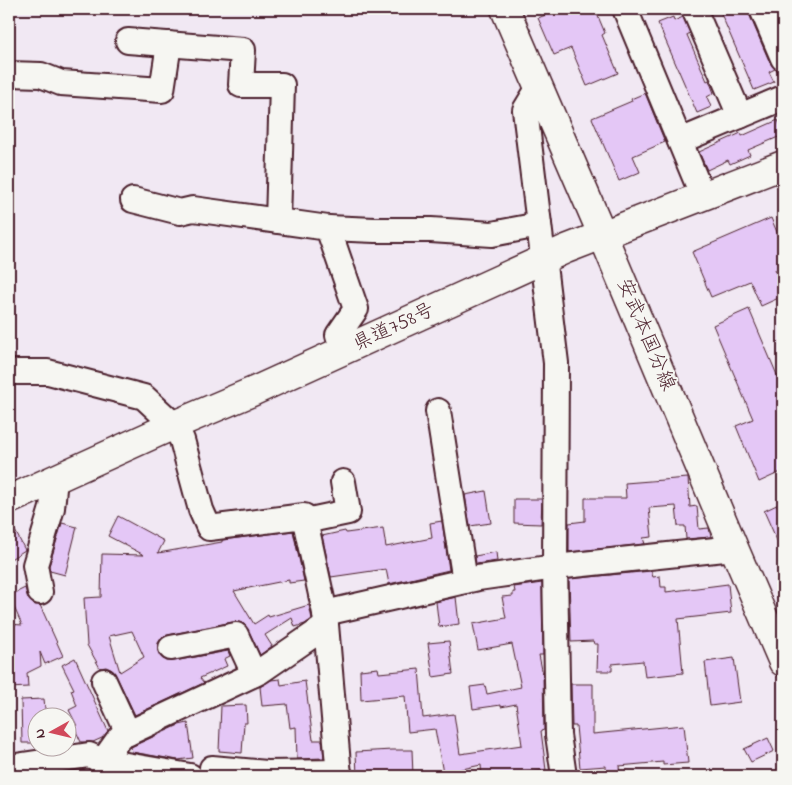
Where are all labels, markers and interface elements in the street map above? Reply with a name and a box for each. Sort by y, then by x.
street label: 安武本国分線 [608,274,682,396]
street label: 県道758号 [348,296,440,360]
north arrow [28,708,78,758]
text: N [30,727,52,740]

